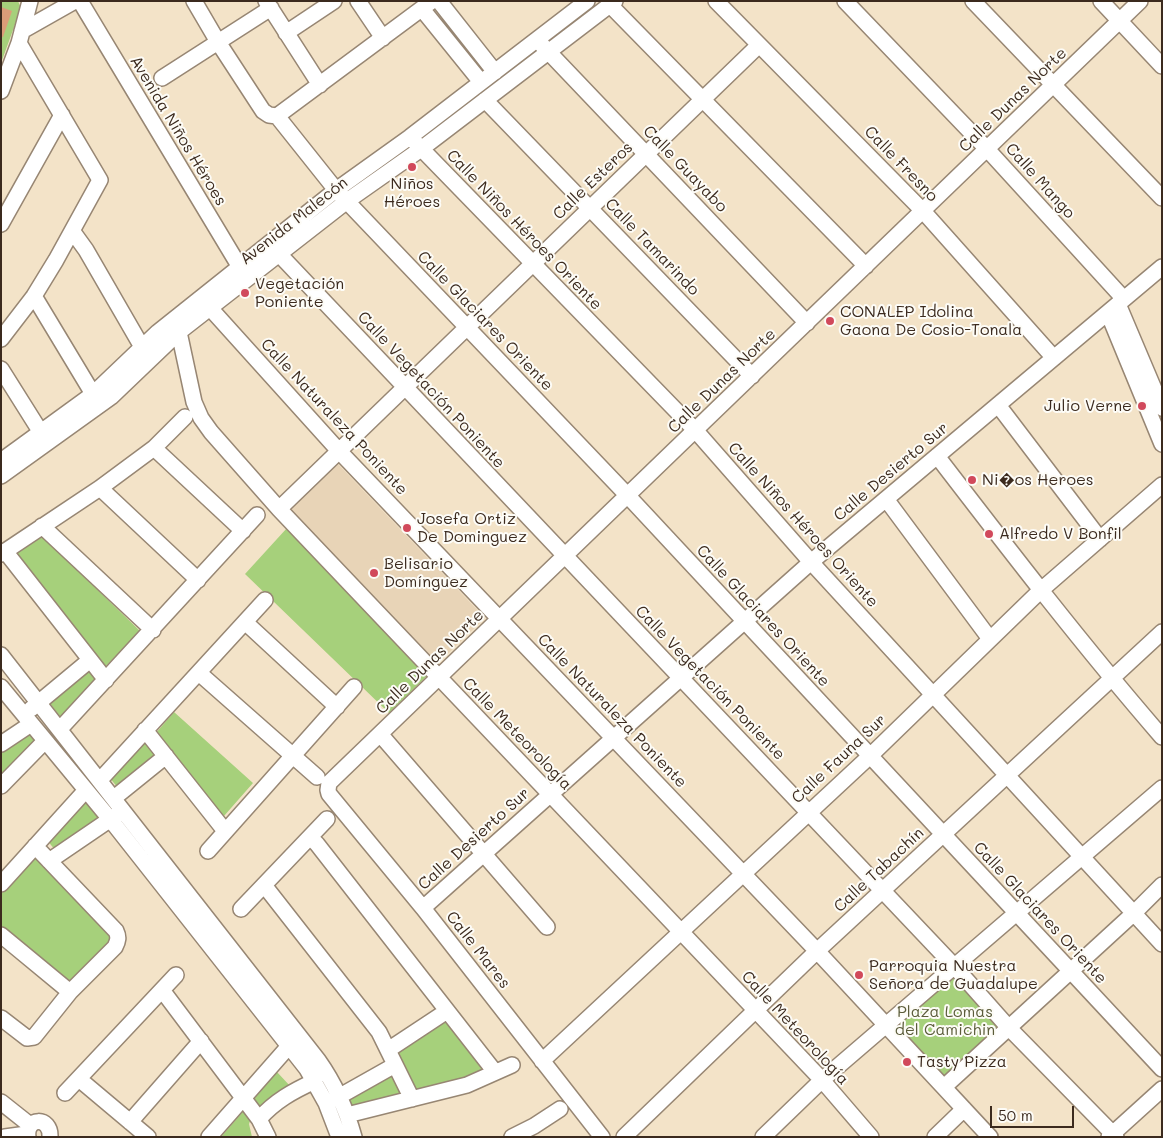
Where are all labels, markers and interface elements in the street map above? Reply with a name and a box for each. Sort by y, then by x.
street label: Calle Dunas Norte [955,44,1071,156]
street label: Avenida Niños Héroes [126,53,230,209]
street label: Calle Guayabo [639,122,731,216]
street label: Calle Fresno [860,122,942,206]
street label: Calle Esteros [549,138,637,224]
street label: Calle Mango [1001,139,1079,223]
street label: Calle Niños Héroes Oriente [442,146,606,314]
marker: Niños Héroes [406,161,418,173]
street label: Avenida Malecón [236,173,352,269]
place label: Niños Héroes [384,174,440,212]
street label: Calle Tamarindo [601,194,703,300]
street label: Calle Glaciares Oriente [413,247,557,395]
place label: Vegetación Poniente [255,274,344,312]
marker: Vegetación Poniente [239,287,251,299]
place label: CONALEP Idolina Gaona De Cosio-Tonala [840,302,1022,340]
street label: Calle Vegetación Poniente [353,308,509,472]
marker: CONALEP Idolina Gaona De Cosio-Tonala [824,315,836,327]
street label: Calle Dunas Norte [664,325,780,437]
street label: Calle Naturaleza Poniente [257,335,411,499]
place label: Julio Verne [1044,396,1132,416]
marker: Julio Verne [1136,400,1148,412]
street label: Calle Desierto Sur [830,419,952,525]
street label: Calle Niños Héroes Oriente [724,439,882,611]
place label: Ni�os Heroes [982,470,1094,490]
marker: Ni�os Heroes [966,474,978,486]
place label: Josefa Ortiz De Dominguez [417,509,527,547]
marker: Josefa Ortiz De Dominguez [401,522,413,534]
place label: Alfredo V Bonfil [999,524,1122,544]
marker: Alfredo V Bonfil [983,528,995,540]
street label: Calle Glaciares Oriente [692,541,834,691]
place label: Belisario Domínguez [384,554,468,592]
marker: Belisario Domínguez [368,567,380,579]
street label: Calle Vegetación Poniente [631,602,789,764]
street label: Calle Dunas Norte [372,606,488,718]
street label: Calle Naturaleza Poniente [533,630,691,792]
street label: Calle Meteorología [458,674,576,794]
street label: Calle Fauna Sur [788,710,890,808]
street label: Calle Desierto Sur [414,784,534,894]
street label: Calle Tabachín [830,823,928,917]
street label: Calle Glaciares Oriente [969,838,1111,988]
street label: Calle Mares [442,907,514,993]
place label: Parroquia Nuestra Señora de Guadalupe [869,956,1038,994]
street label: Calle Meteorología [737,967,853,1089]
marker: Parroquia Nuestra Señora de Guadalupe [853,969,865,981]
park label: Plaza Lomas del Camichin [895,1002,995,1040]
place label: Tasty Pizza [917,1052,1007,1072]
marker: Tasty Pizza [901,1056,913,1068]
scale bar [993,1096,1077,1128]
text: 50 m [998,1105,1033,1125]

